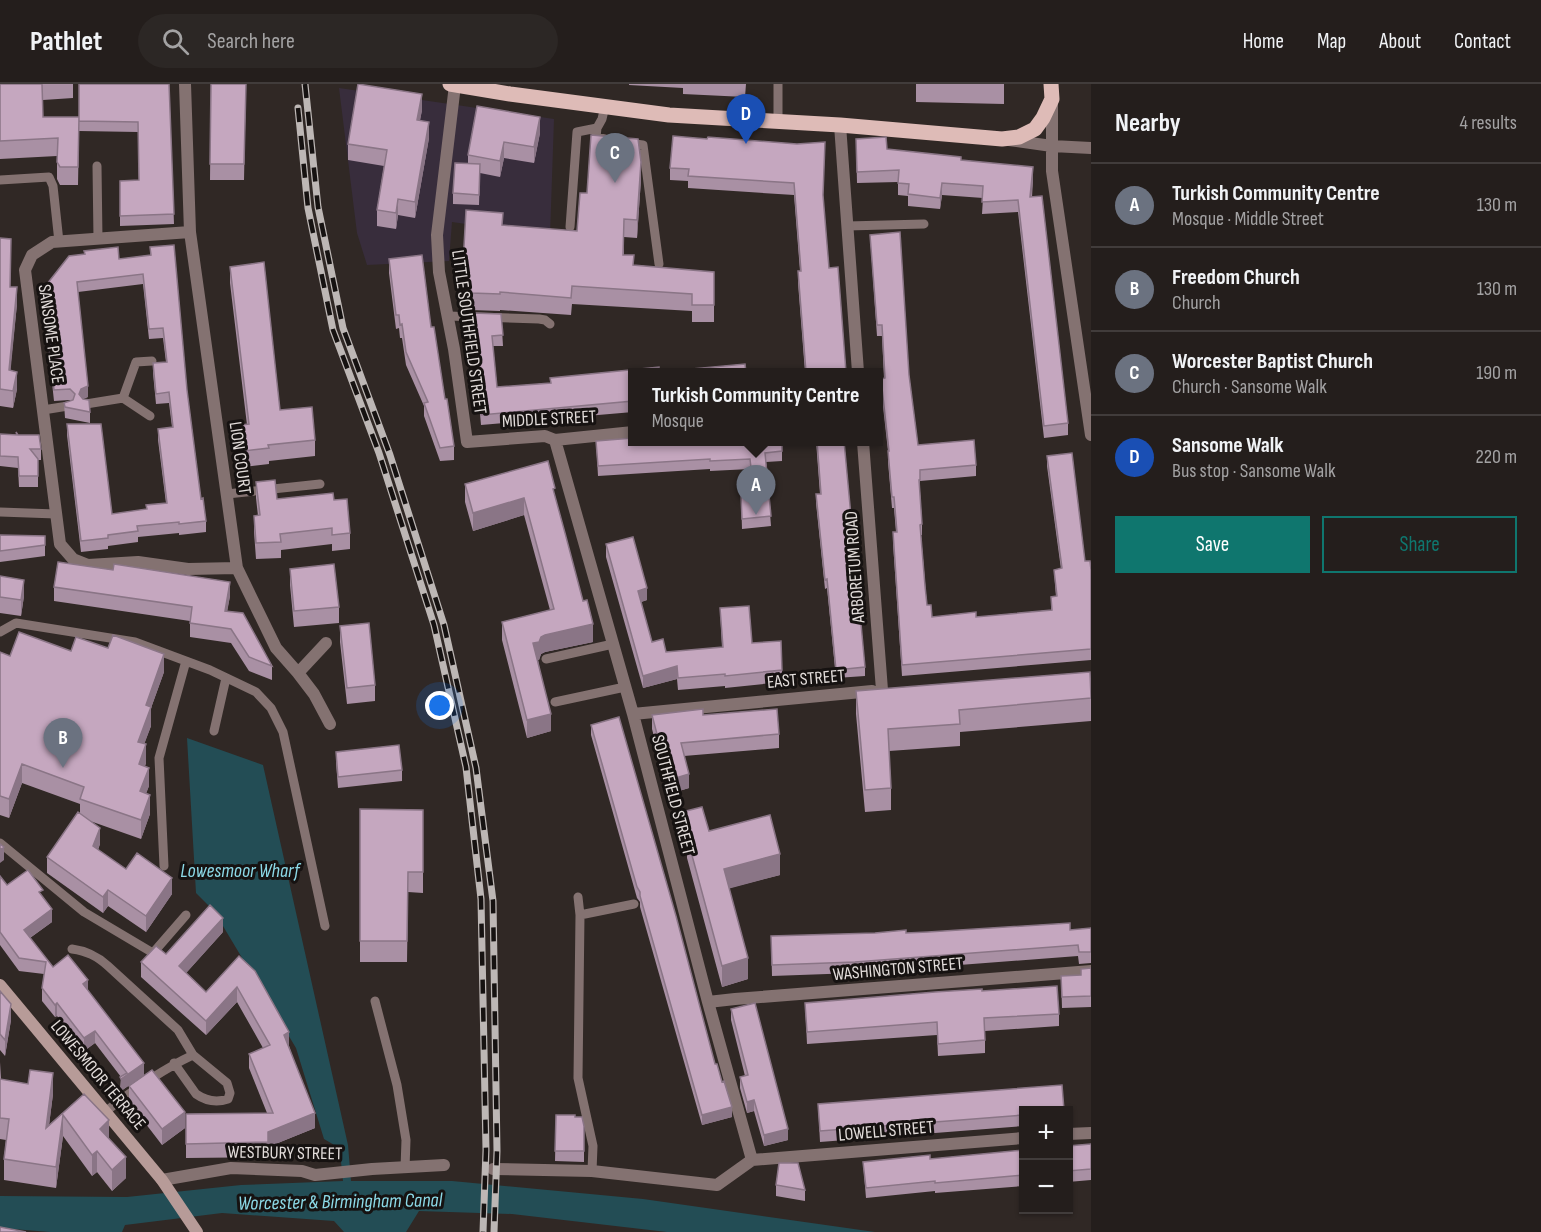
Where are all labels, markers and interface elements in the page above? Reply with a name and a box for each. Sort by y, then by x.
search box [138,14,558,68]
text: Pathlet [30,25,102,58]
icon: search [159,25,192,58]
text: Search here [207,28,295,55]
text: Home [1243,29,1284,54]
text: Map [1317,29,1346,54]
text: About [1379,29,1421,54]
text: Contact [1454,29,1511,54]
pin: D [726,94,766,144]
text: Nearby [1115,108,1181,139]
text: 4 results [1460,111,1517,135]
pin: C [596,134,634,183]
text: Turkish Community Centre [1172,180,1380,207]
text: A [1130,193,1139,217]
text: 130 m [1477,193,1517,217]
text: Mosque · Middle Street [1172,207,1324,231]
street label: LITTLE SOUTHFIELD STREET [447,248,491,416]
text: Freedom Church [1172,264,1300,291]
text: B [1130,277,1139,301]
text: 130 m [1477,277,1517,301]
street label: SANSOME PLACE [34,283,68,385]
text: Church [1172,291,1221,315]
text: Worcester Baptist Church [1172,348,1373,375]
text: C [1129,361,1140,385]
text: 190 m [1476,361,1517,385]
popup [628,368,883,446]
text: Church · Sansome Walk [1172,375,1327,399]
text: Turkish Community Centre [652,382,859,409]
street label: MIDDLE STREET [501,406,597,432]
text: Mosque [652,409,704,433]
street label: LION COURT [225,420,255,496]
text: Sansome Walk [1172,432,1284,459]
text: D [1129,445,1140,469]
text: 220 m [1476,445,1517,469]
text: Bus stop · Sansome Walk [1172,459,1336,483]
pin: A [736,466,776,515]
street label: ARBORETUM ROAD [841,510,869,625]
button: Save [1115,516,1310,573]
button: Share [1322,516,1517,573]
street label: EAST STREET [766,665,846,693]
your location [425,691,454,720]
pin: B [44,718,82,768]
street label: SOUTHFIELD STREET [647,733,699,857]
water label: Lowesmoor Wharf [180,859,302,883]
street label: WASHINGTON STREET [832,953,964,985]
street label: LOWESMOOR TERRACE [46,1016,150,1134]
map controls [1019,1106,1073,1214]
button: + [1019,1106,1073,1160]
street label: LOWELL STREET [837,1116,935,1146]
street label: WESTBURY STREET [227,1142,343,1164]
button: − [1019,1160,1073,1214]
water label: Worcester & Birmingham Canal [238,1188,444,1216]

